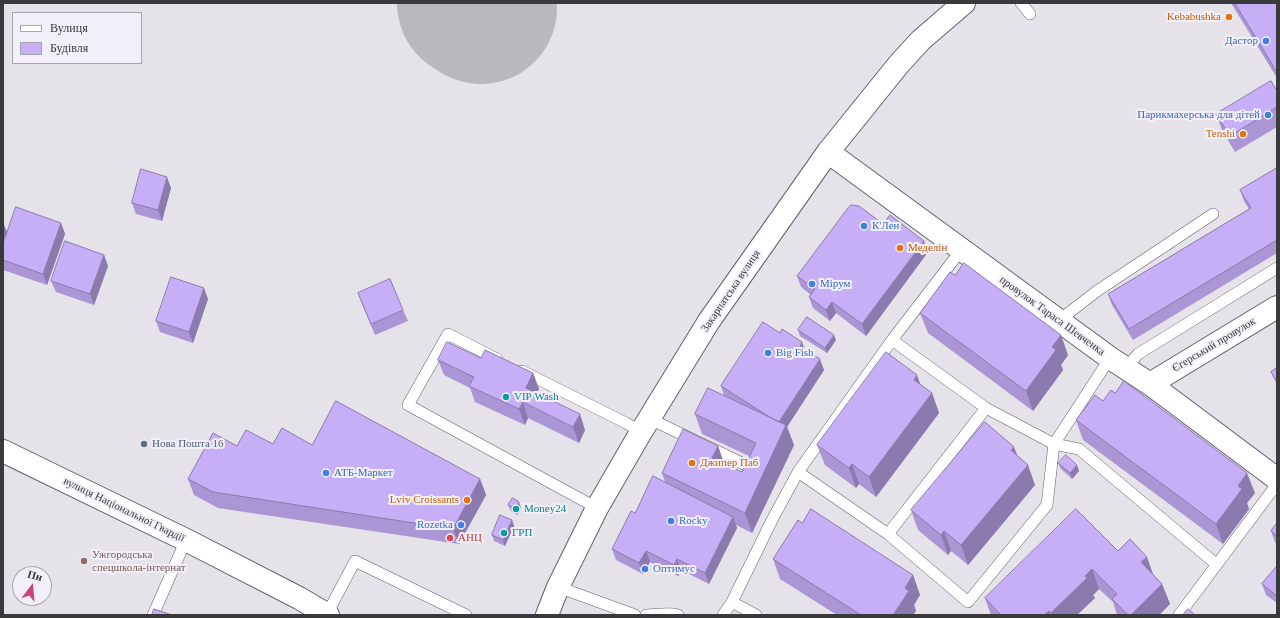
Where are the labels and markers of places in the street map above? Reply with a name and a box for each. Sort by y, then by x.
place label: Kebabushka [1167,10,1221,24]
marker: Kebabushka [1224,12,1234,22]
place label: Дастор [1225,34,1258,48]
marker: Дастор [1261,36,1271,46]
place label: Парикмахерська для дітей [1137,108,1260,122]
marker: Парикмахерська для дітей [1263,110,1273,120]
place label: Tenshi [1206,127,1235,141]
marker: Tenshi [1238,129,1248,139]
place label: К'Лен [872,219,899,233]
marker: К'Лен [859,221,869,231]
place label: Меделін [908,241,947,255]
marker: Меделін [895,243,905,253]
place label: Мірум [820,277,851,291]
marker: Мірум [807,279,817,289]
place label: Big Fish [776,346,814,360]
marker: Big Fish [763,348,773,358]
place label: VIP Wash [514,390,559,404]
marker: VIP Wash [501,392,511,402]
place label: Нова Пошта 16 [152,437,224,451]
marker: Нова Пошта 16 [139,439,149,449]
place label: Джипер Паб [700,456,758,470]
marker: Джипер Паб [687,458,697,468]
place label: АТБ-Маркет [334,466,393,480]
marker: АТБ-Маркет [321,468,331,478]
place label: Lviv Croissants [390,493,459,507]
marker: Lviv Croissants [462,495,472,505]
place label: Money24 [524,502,566,516]
marker: Money24 [511,504,521,514]
place label: Rocky [679,514,708,528]
marker: Rocky [666,516,676,526]
place label: Rozetka [417,518,453,532]
marker: Rozetka [456,520,466,530]
place label: ГРП [512,526,532,540]
marker: ГРП [499,528,509,538]
place label: АНЦ [458,531,482,545]
marker: АНЦ [445,533,455,543]
place label: Ужгородська спецшкола-інтернат [92,548,186,574]
marker: Ужгородська спецшкола-інтернат [79,556,89,566]
place label: Оптимус [653,562,695,576]
marker: Оптимус [640,564,650,574]

